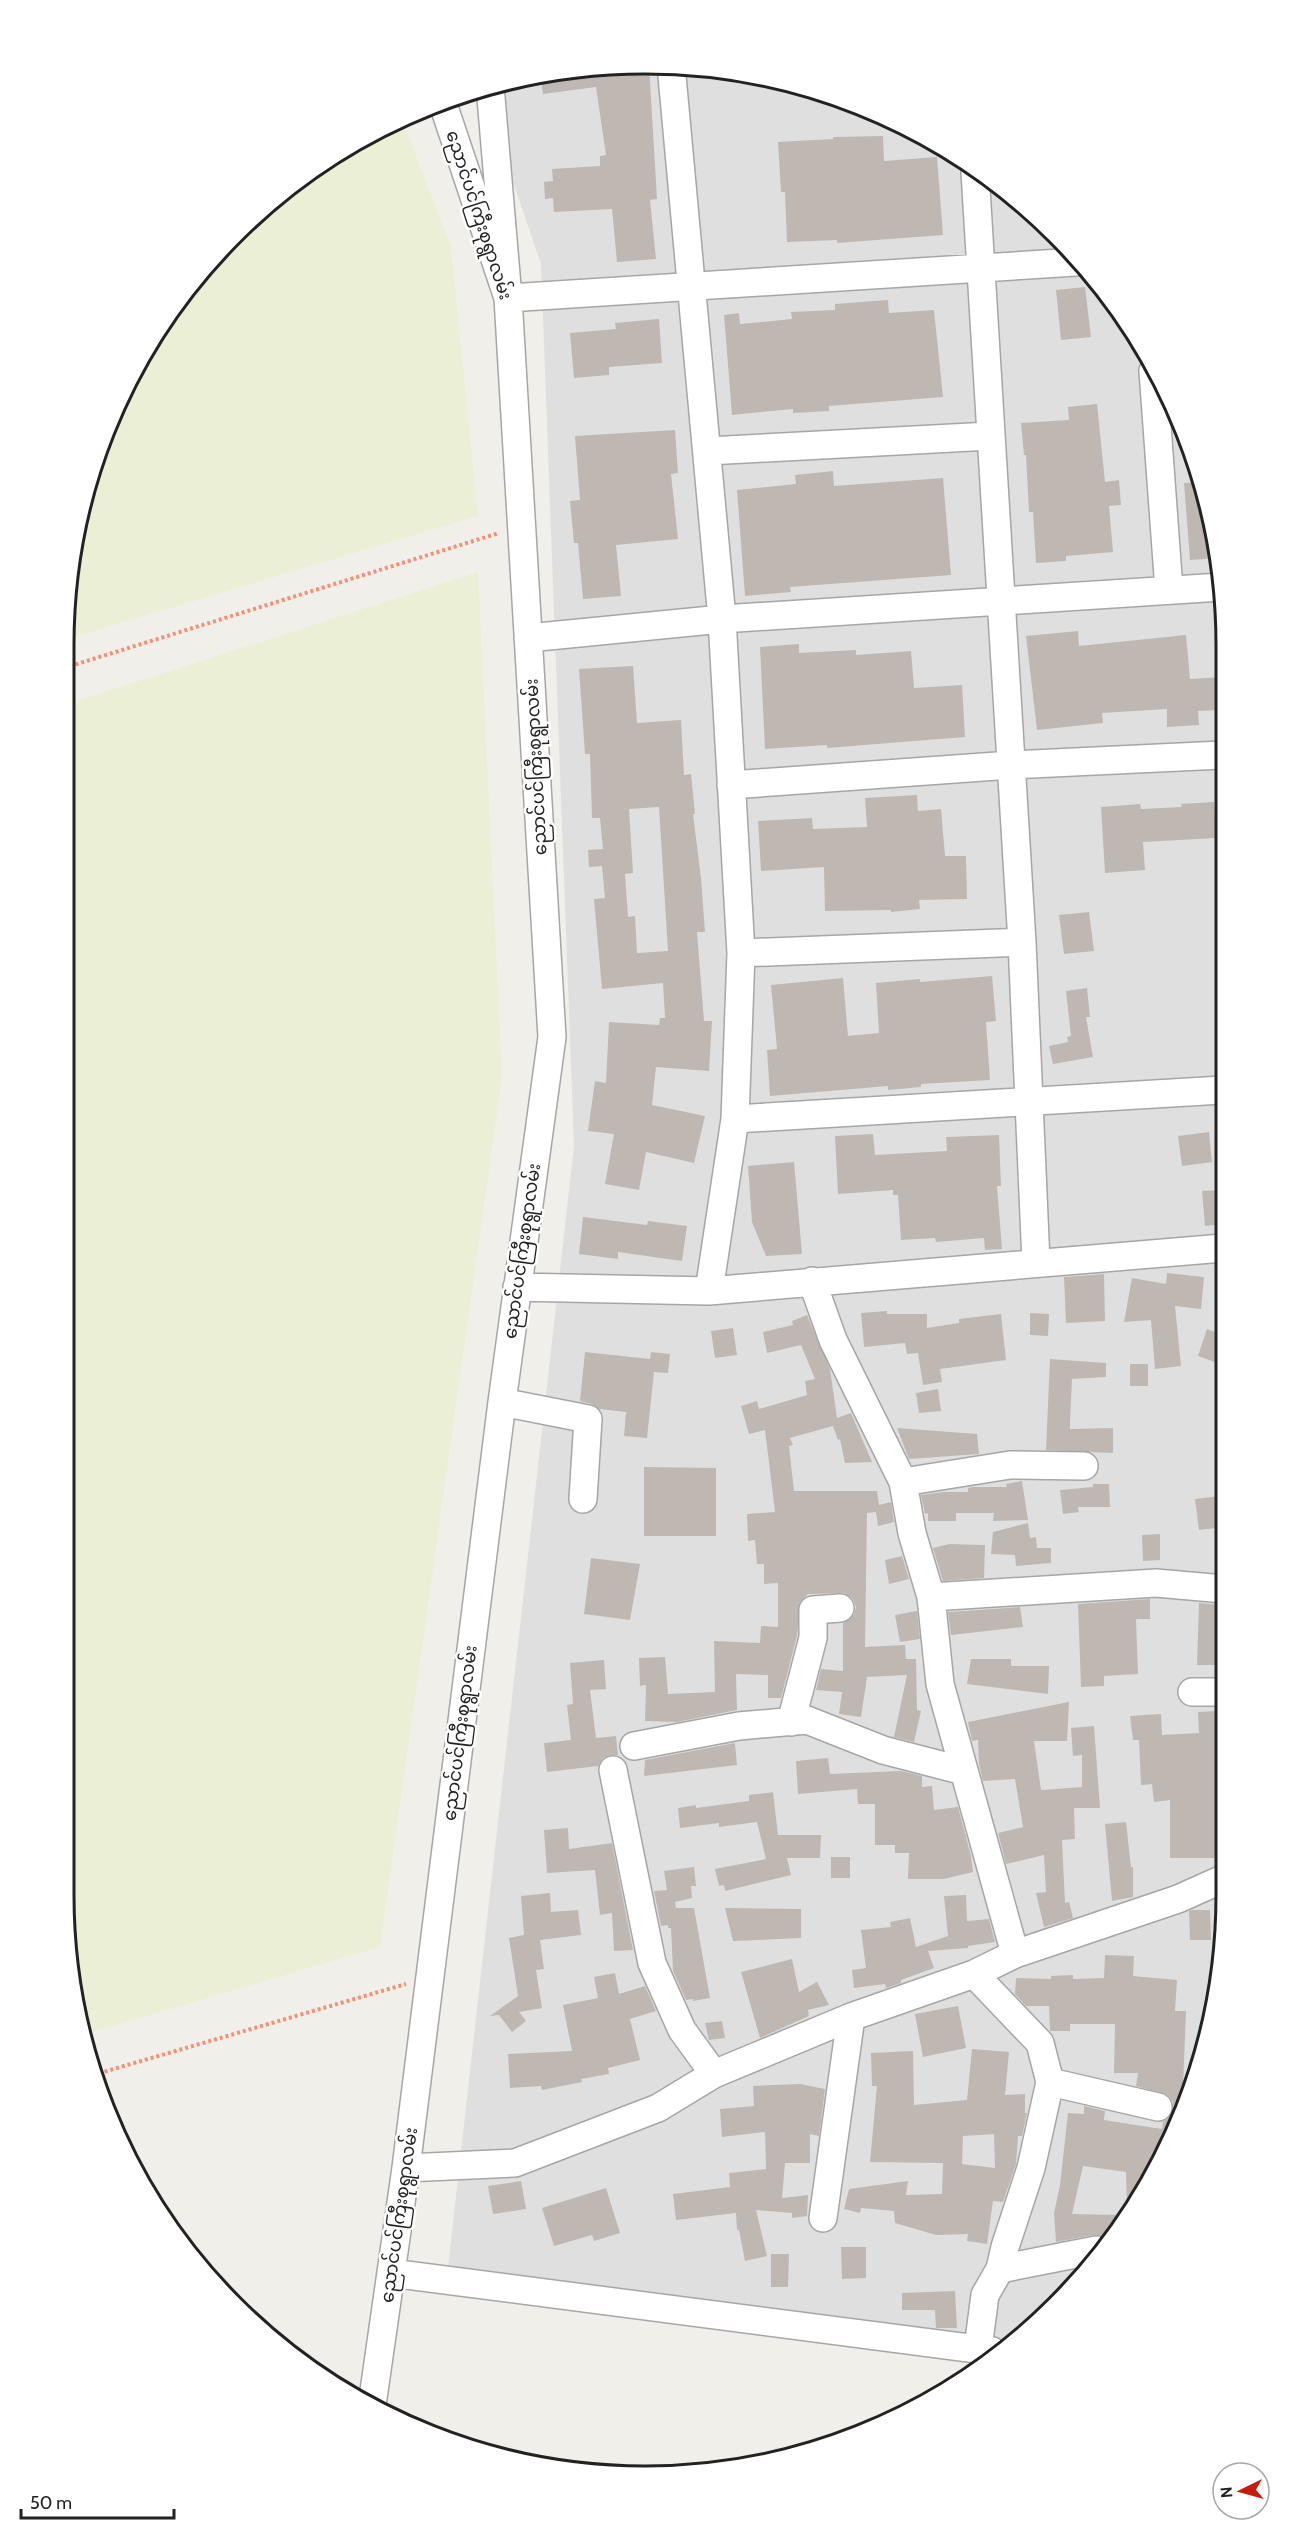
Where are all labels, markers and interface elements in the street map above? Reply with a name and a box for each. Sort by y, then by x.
street label: ညောင်ပင်ကြီးစုရွာလမ်း [437,127,520,304]
street label: ညောင်ပင်ကြီးစုရွာလမ်း [517,678,556,856]
street label: ညောင်ပင်ကြီးစုရွာလမ်း [496,1161,549,1341]
street label: ညောင်ပင်ကြီးစုရွာလမ်း [435,1644,486,1823]
street label: ညောင်ပင်ကြီးစုရွာလမ်း [373,2125,426,2305]
north arrow [1211,2461,1271,2521]
scale bar [21,2482,174,2520]
text: N [1217,2486,1237,2499]
text: 50 m [30,2492,72,2514]

